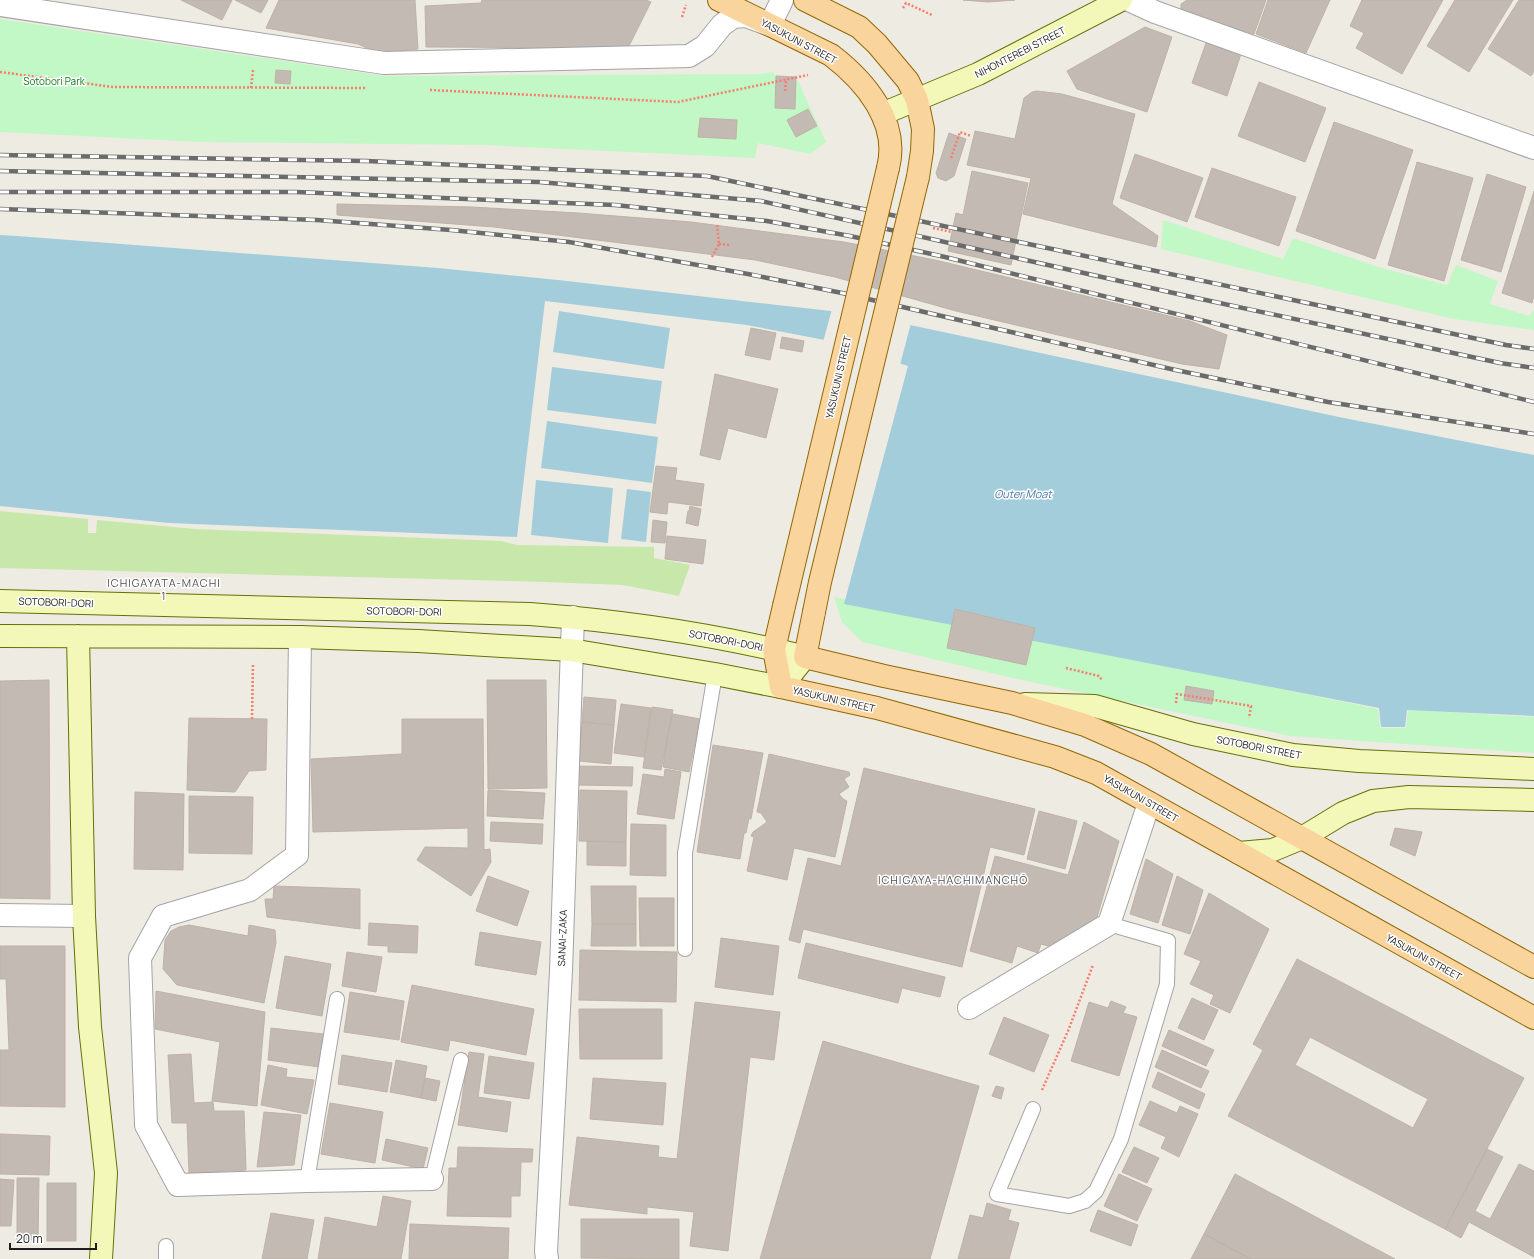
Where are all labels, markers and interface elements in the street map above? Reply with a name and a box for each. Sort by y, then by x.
street label: YASUKUNI STREET [759,15,839,67]
street label: NIHONTEREBI STREET [972,23,1068,81]
park label: Sotobori Park [23,74,86,88]
street label: YASUKUNI STREET [822,334,854,420]
water label: Outer Moat [994,486,1053,501]
district label: ICHIGAYATA-MACHI 1 [107,575,221,603]
street label: SOTOBORI-DORI [18,594,94,610]
street label: SOTOBORI-DORI [366,603,442,619]
street label: SOTOBORI-DORI [688,626,764,654]
street label: YASUKUNI STREET [791,683,877,715]
street label: SOTOBORI STREET [1215,732,1303,762]
street label: YASUKUNI STREET [1101,771,1181,825]
district label: ICHIGAYA-HACHIMANCHŌ [878,872,1028,887]
street label: SANAI-ZAKA [554,909,570,967]
street label: YASUKUNI STREET [1384,930,1464,984]
scale bar [10,1225,96,1251]
text: 20 m [16,1230,43,1247]

